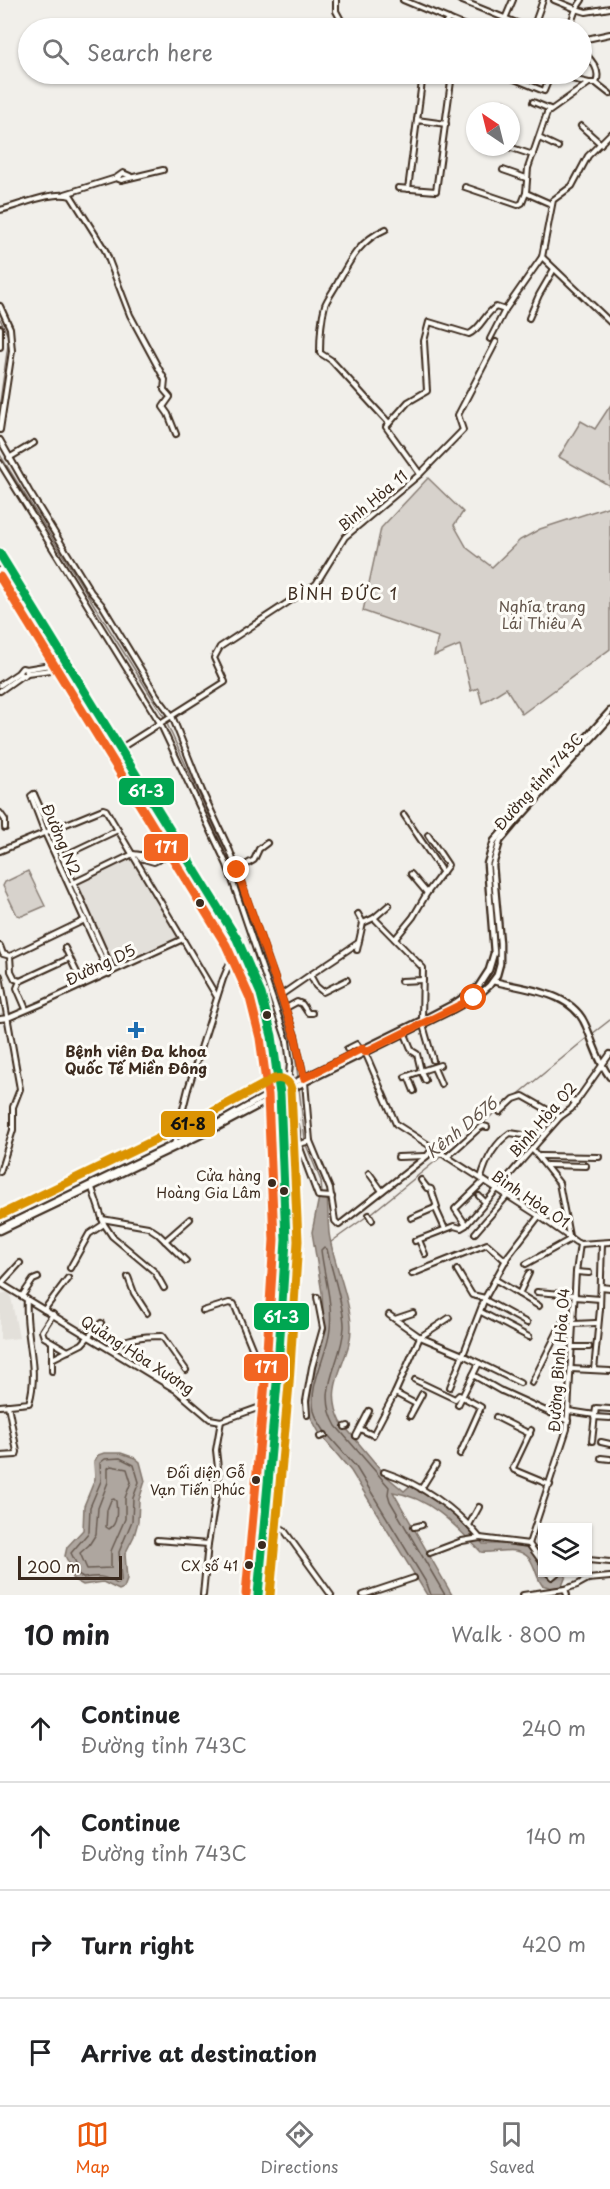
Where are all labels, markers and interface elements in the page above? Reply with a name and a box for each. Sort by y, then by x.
search box [18,18,592,84]
icon: search [39,35,72,68]
text: Search here [87,35,213,68]
north arrow [466,102,520,156]
street label: Bình Hòa 11 [332,464,412,536]
district label: BÌNH ĐỨC 1 [288,581,398,605]
park label: Nghĩa trang Lái Thiêu A [498,594,586,634]
street label: Đường tỉnh 743C [488,727,588,835]
line badge: 61-3 [118,777,175,806]
text: 61-3 [128,778,164,802]
street label: Đường N2 [37,800,87,878]
line badge: 171 [143,833,189,862]
text: 171 [154,834,178,858]
route end [223,856,249,882]
unlabelled marker [194,897,206,909]
street label: Đường D5 [61,938,139,990]
route start [460,984,486,1010]
unlabelled marker [261,1009,273,1021]
marker: Bệnh viện Đa khoa Quốc Tế Miền Đông [127,1021,145,1039]
place label: Bệnh viện Đa khoa Quốc Tế Miền Đông [65,1039,207,1079]
street label: Bình Hòa 02 [503,1076,581,1162]
water label: Kênh D676 [420,1090,503,1163]
line badge: 61-8 [160,1110,216,1138]
text: 61-8 [170,1111,206,1135]
street label: Bình Hòa 01 [487,1163,575,1233]
place label: Cửa hàng Hoàng Gia Lâm [157,1165,261,1203]
marker: Cửa hàng Hoàng Gia Lâm [266,1177,278,1189]
unlabelled marker [278,1185,290,1197]
street label: Đường Bình Hòa 04 [541,1287,575,1433]
line badge: 61-3 [253,1302,310,1331]
text: 61-3 [263,1304,299,1328]
street label: Quảng Hòa Xương [77,1309,199,1399]
line badge: 171 [243,1353,289,1382]
text: 171 [254,1354,278,1378]
place label: Đối diện Gỗ Vạn Tiến Phúc [150,1462,245,1500]
marker: Đối diện Gỗ Vạn Tiến Phúc [250,1474,262,1486]
map controls [538,1523,592,1577]
button: layers [538,1523,592,1577]
unlabelled marker [256,1539,268,1551]
scale bar [18,1553,122,1580]
text: 200 m [27,1554,80,1578]
place label: CX số 41 [181,1555,238,1576]
marker: CX số 41 [243,1559,255,1571]
text: 10 min [24,1615,110,1654]
text: Walk · 800 m [451,1619,586,1649]
text: Continue [81,1697,180,1730]
icon: ahead [24,1712,57,1745]
text: 240 m [521,1713,586,1743]
text: Đường tỉnh 743C [81,1730,247,1760]
text: Continue [81,1805,180,1838]
icon: ahead [24,1820,57,1853]
text: 140 m [526,1821,586,1851]
text: Đường tỉnh 743C [81,1838,247,1868]
icon: right [24,1928,57,1961]
text: Turn right [81,1928,194,1961]
text: 420 m [522,1929,586,1959]
icon: arrive [24,2036,57,2069]
text: Arrive at destination [81,2036,317,2069]
tab: Map [75,2118,110,2178]
tab: Directions [260,2118,338,2178]
tab: Saved [489,2118,535,2178]

